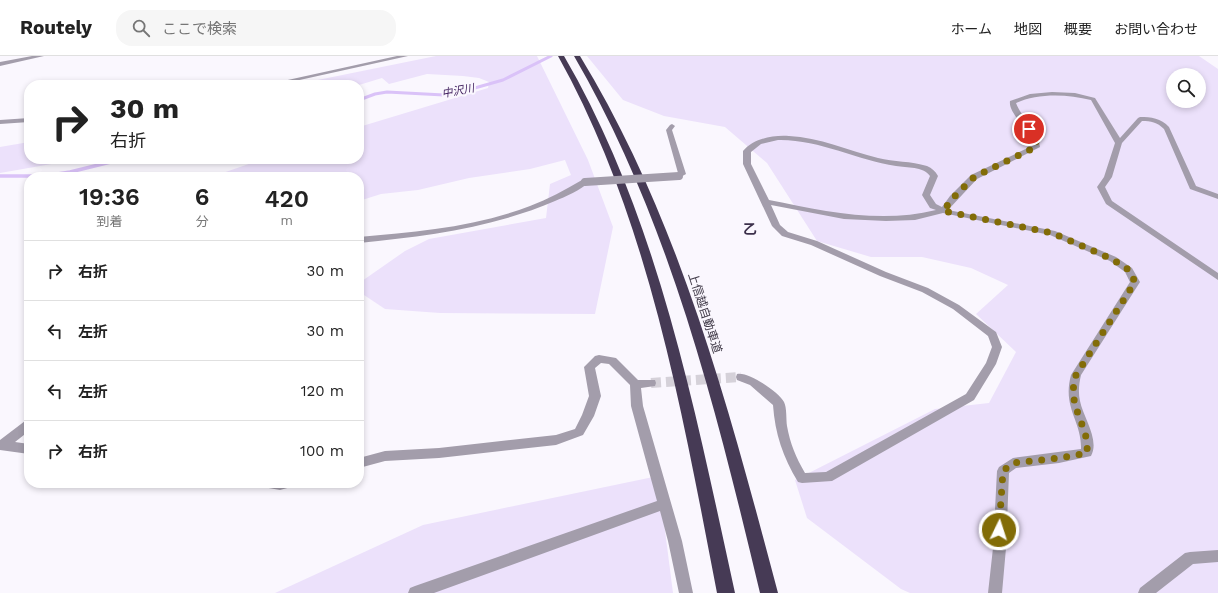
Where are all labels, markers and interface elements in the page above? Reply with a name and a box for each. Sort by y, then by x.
search box [116,10,396,46]
text: Routely [20,16,92,39]
icon: search [130,17,152,39]
text: ここで検索 [162,20,237,38]
text: ホーム [950,21,992,37]
text: 地図 [1014,21,1042,37]
text: 概要 [1064,21,1092,37]
text: お問い合わせ [1114,21,1198,37]
map controls [1166,68,1206,108]
button: search [1166,68,1206,108]
water label: 中沢川 [441,81,476,101]
text: 30 m [110,92,179,125]
icon: right [44,96,96,148]
pin [1012,112,1046,146]
icon: arrive [1018,118,1040,140]
text: 右折 [110,130,146,151]
text: 19:36 [79,183,140,211]
text: 6 [195,183,210,211]
text: 420 [265,185,309,213]
text: m [281,213,293,228]
text: 到着 [96,214,122,229]
text: 分 [196,214,209,229]
district label: 乙 [743,221,757,237]
icon: right [44,260,66,282]
text: 30 m [307,262,344,280]
text: 右折 [78,263,108,281]
street label: 上信越自動車道 [685,271,725,355]
icon: left [44,320,66,342]
text: 30 m [307,322,344,340]
text: 左折 [78,323,108,341]
icon: left [44,380,66,402]
text: 120 m [301,382,344,400]
text: 左折 [78,383,108,401]
icon: right [44,440,66,462]
text: 100 m [300,442,344,460]
text: 右折 [78,443,108,461]
position arrow [978,509,1020,551]

